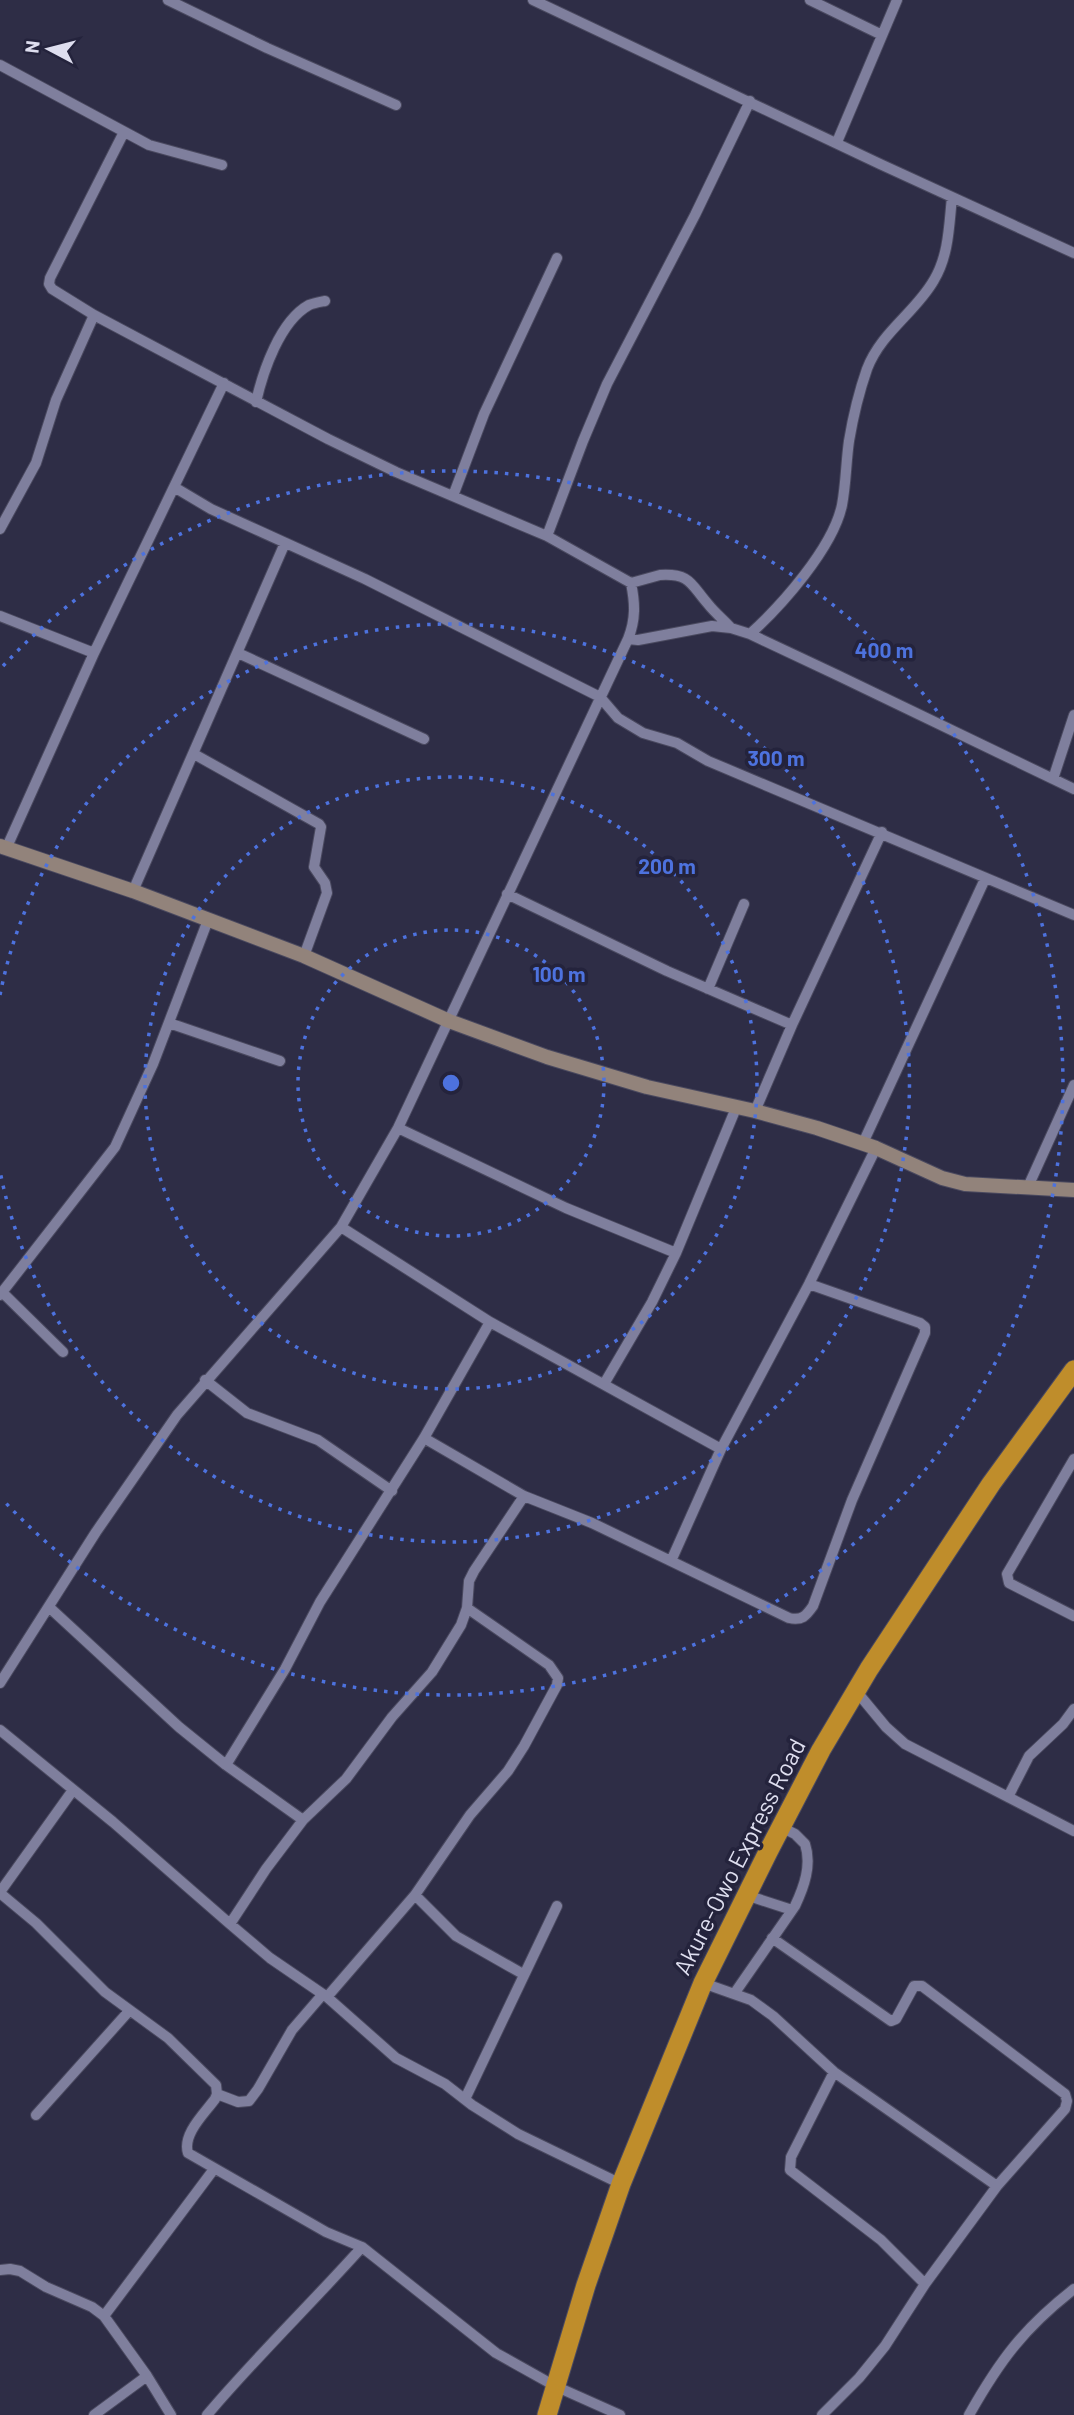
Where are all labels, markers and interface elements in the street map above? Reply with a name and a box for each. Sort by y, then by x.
north arrow [14,14,84,84]
text: N [19,39,44,55]
text: 400 m [855,637,913,662]
text: 300 m [747,745,805,770]
text: 200 m [638,853,696,878]
text: 100 m [532,961,586,986]
centre of rings [439,1071,463,1095]
street label: Akure-Owo Express Road [666,1733,811,1979]

